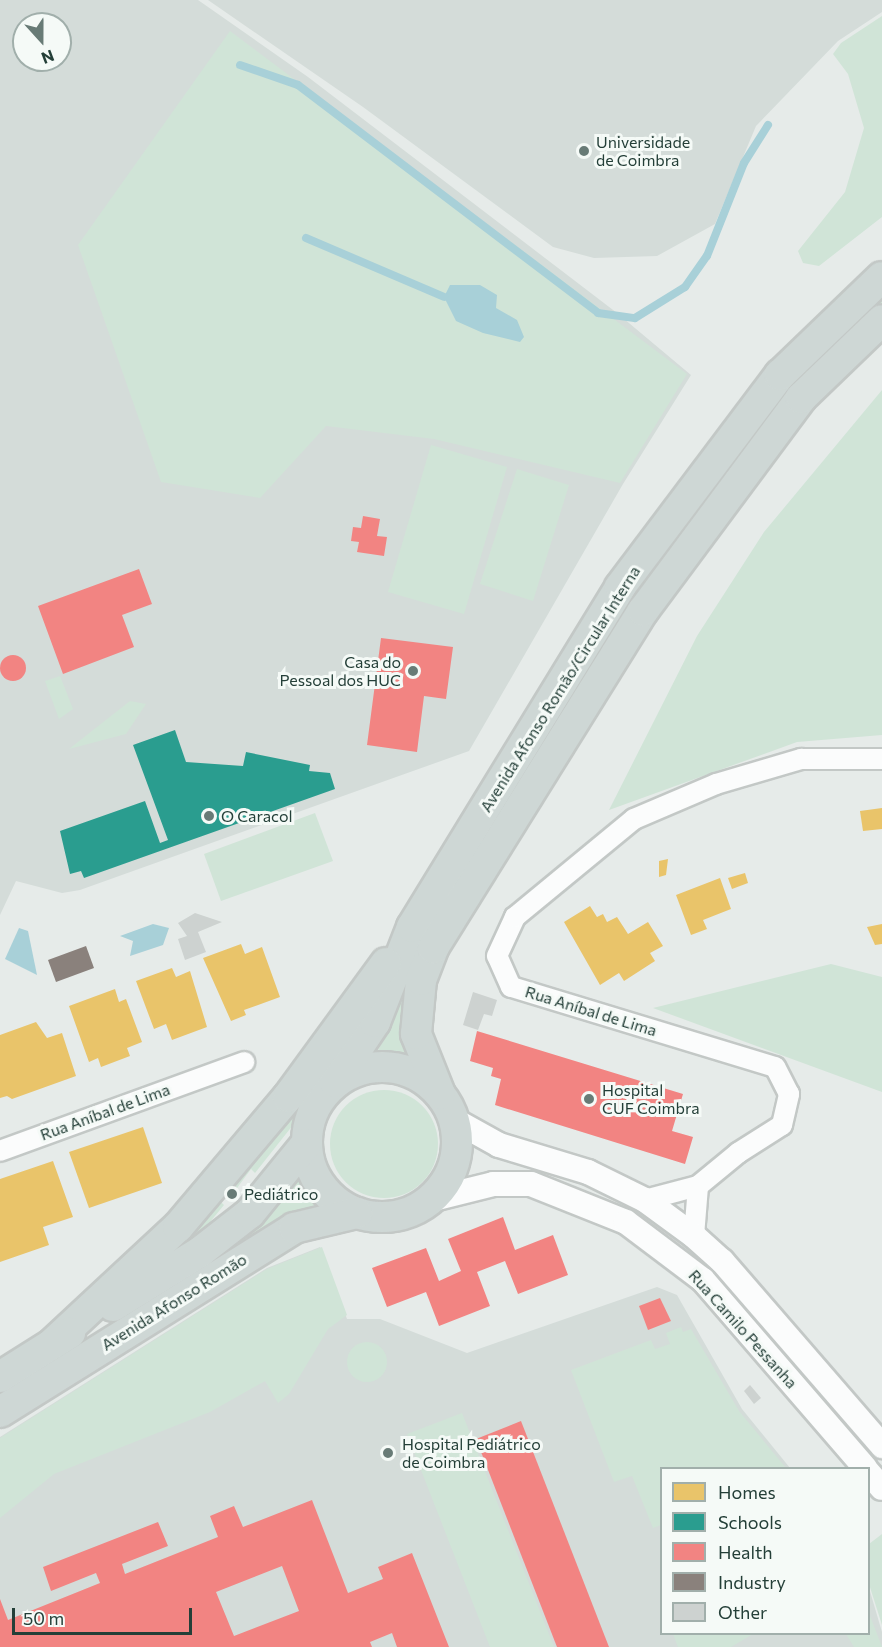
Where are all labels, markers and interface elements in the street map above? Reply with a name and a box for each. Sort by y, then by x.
north arrow [12,12,72,72]
text: N [39,46,57,68]
place label: Universidade de Coimbra [596,132,690,170]
marker: Universidade de Coimbra [577,144,591,158]
street label: Avenida Afonso Romão/Circular Interna [476,562,644,816]
place label: Casa do Pessoal dos HUC [280,652,401,690]
marker: Casa do Pessoal dos HUC [406,664,420,678]
place label: O Caracol [221,806,293,826]
marker: O Caracol [202,809,216,823]
street label: Rua Aníbal de Lima [523,982,659,1040]
street label: Rua Aníbal de Lima [38,1080,172,1144]
place label: Hospital CUF Coimbra [602,1080,700,1118]
marker: Hospital CUF Coimbra [580,1090,598,1108]
place label: Pediátrico [244,1184,318,1204]
marker: Pediátrico [225,1187,239,1201]
street label: Avenida Afonso Romão [98,1249,250,1355]
street label: Rua Camilo Pessanha [685,1266,801,1392]
place label: Hospital Pediátrico de Coimbra [402,1434,541,1472]
marker: Hospital Pediátrico de Coimbra [379,1444,397,1462]
legend [660,1467,870,1635]
text: Homes [718,1481,776,1503]
text: Schools [718,1511,782,1533]
text: Health [718,1541,773,1563]
text: Industry [718,1571,786,1593]
scale bar [15,1596,195,1634]
text: Other [718,1601,767,1623]
text: 50 m [23,1607,64,1629]

